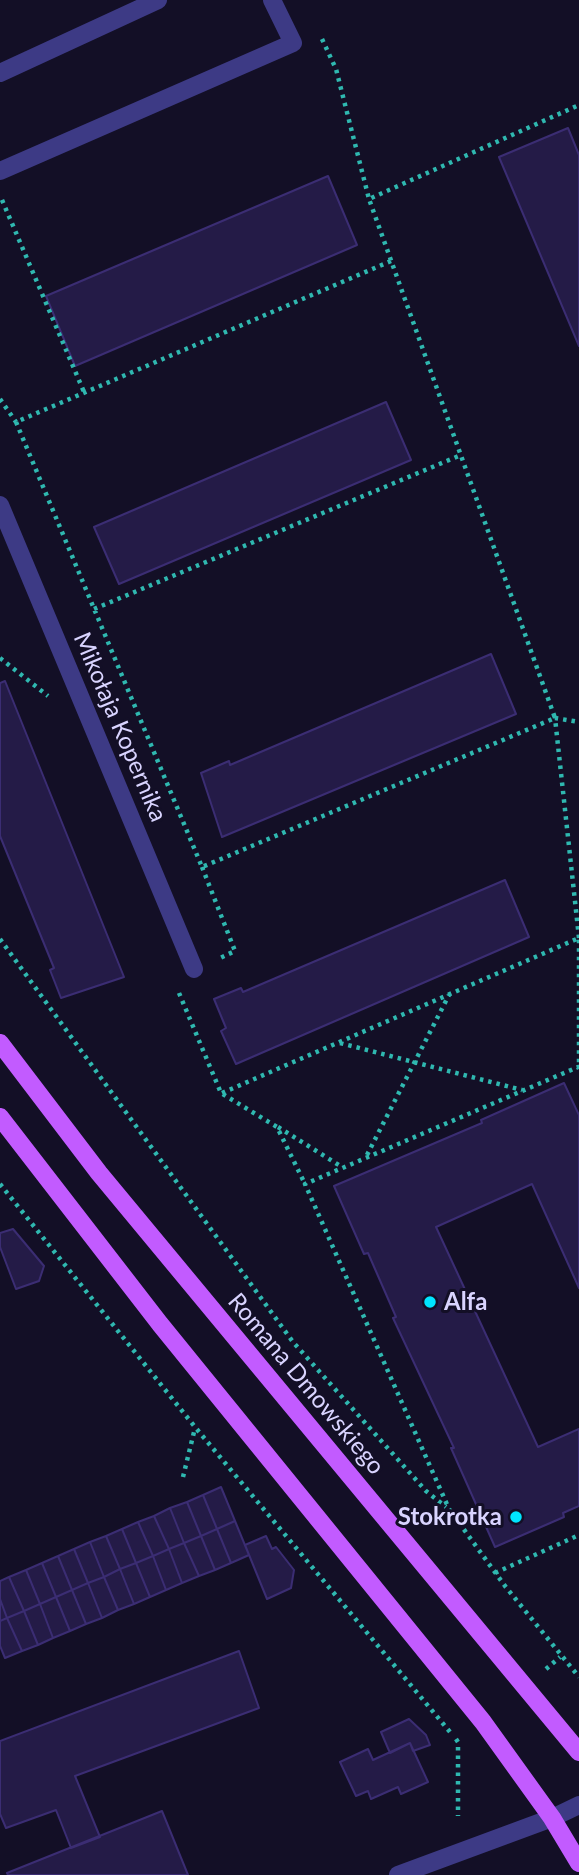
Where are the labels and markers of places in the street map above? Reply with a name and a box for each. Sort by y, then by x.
place label: Alfa [444,1288,487,1316]
marker: Alfa [422,1294,438,1310]
place label: Stokrotka [398,1503,502,1531]
marker: Stokrotka [508,1509,524,1525]

